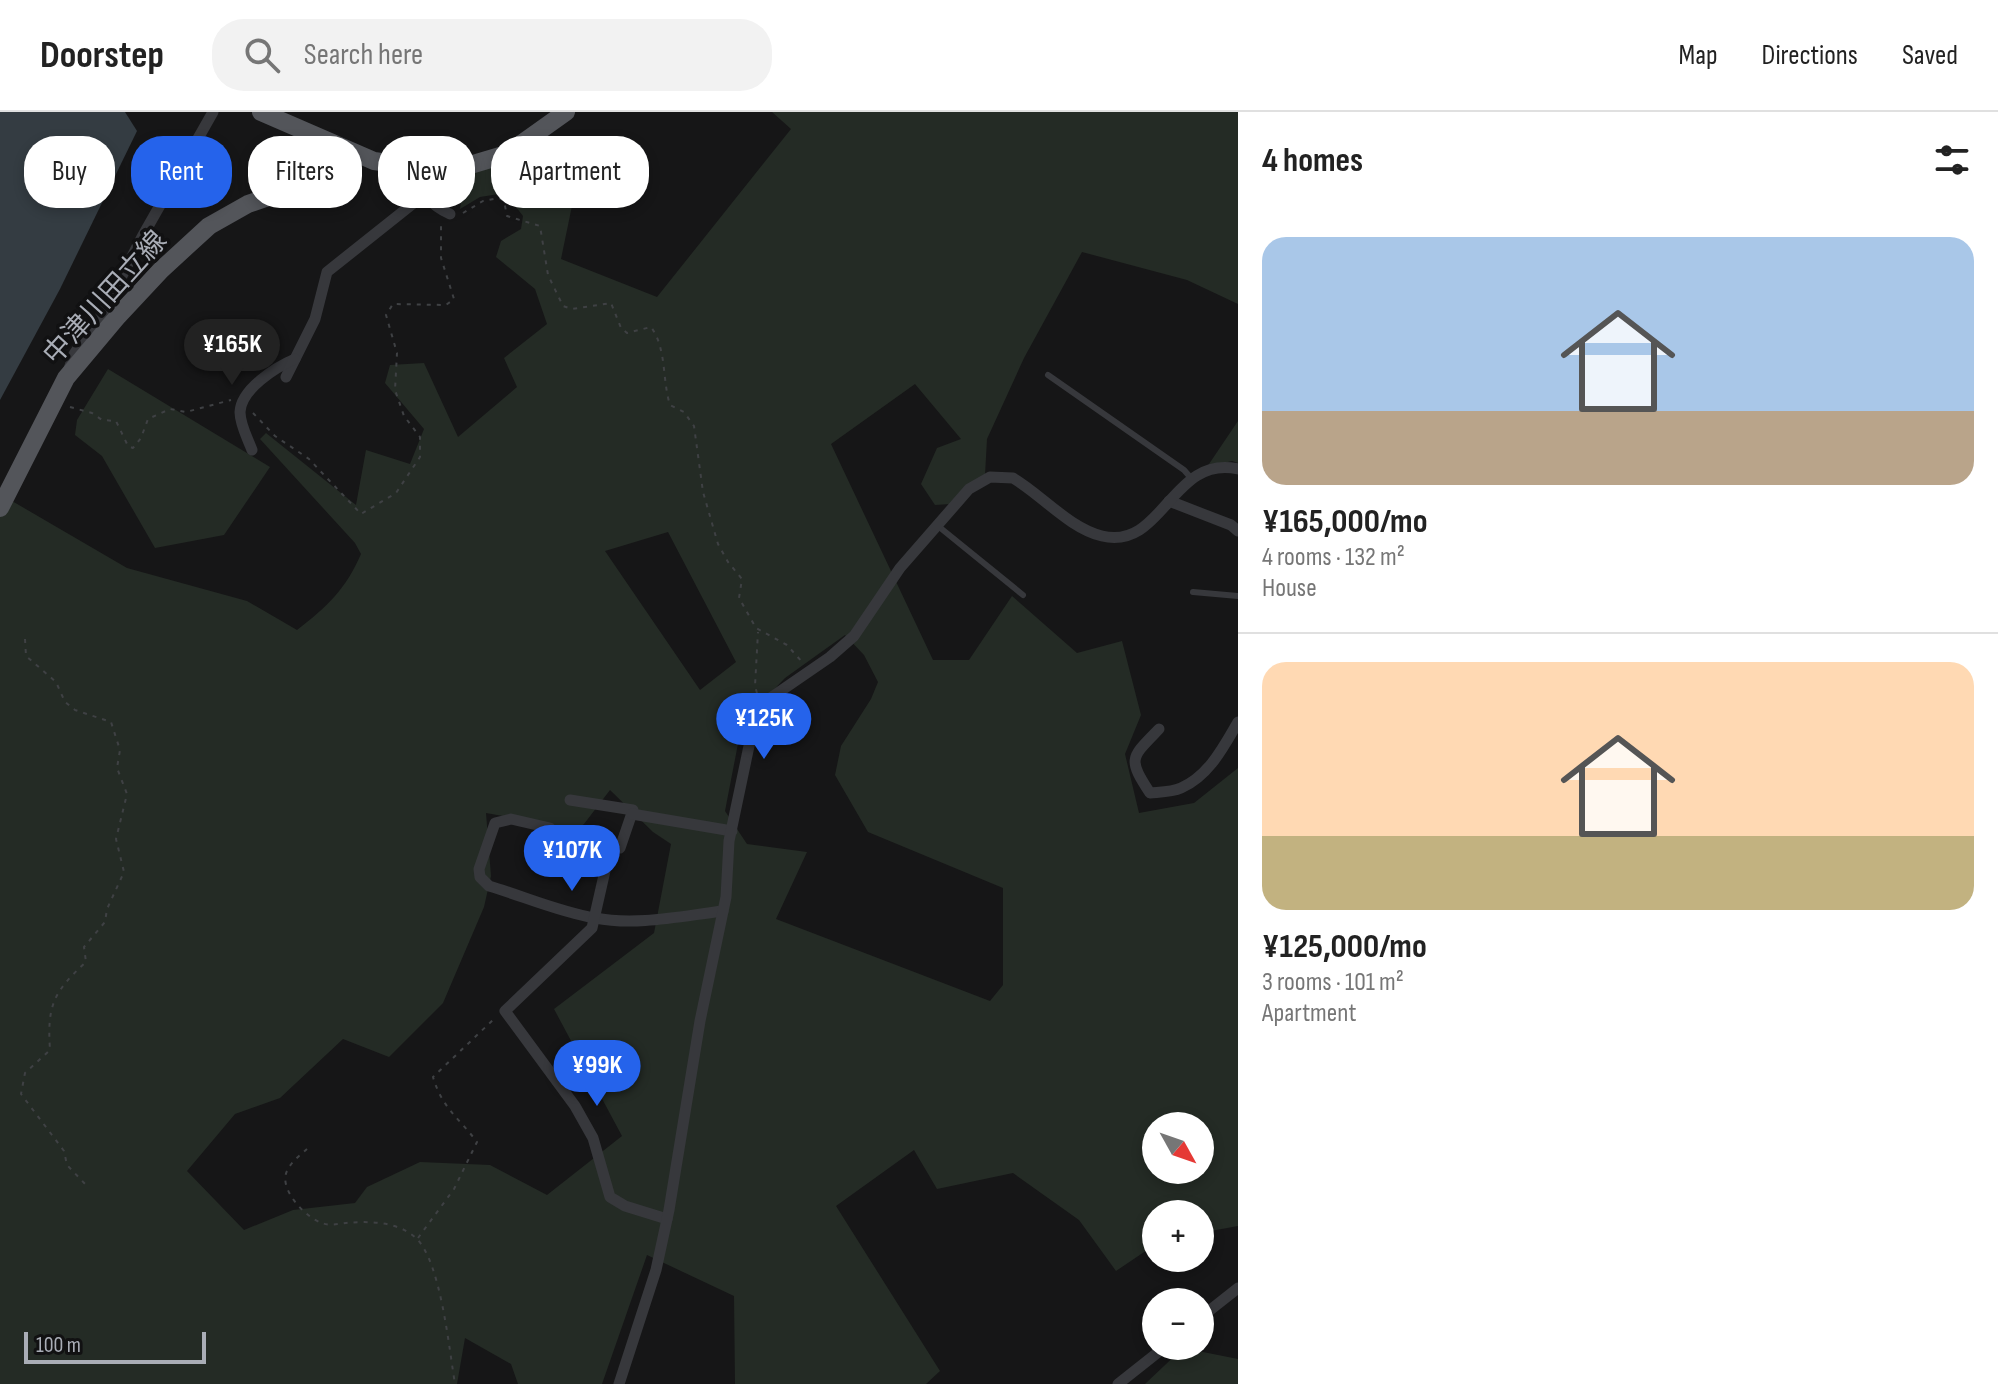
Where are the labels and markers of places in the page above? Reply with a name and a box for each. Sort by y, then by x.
pin: ¥165K [176,319,288,387]
pin: ¥125K [708,693,820,761]
pin: ¥107K [516,825,628,893]
pin: ¥99K [550,1040,644,1108]

